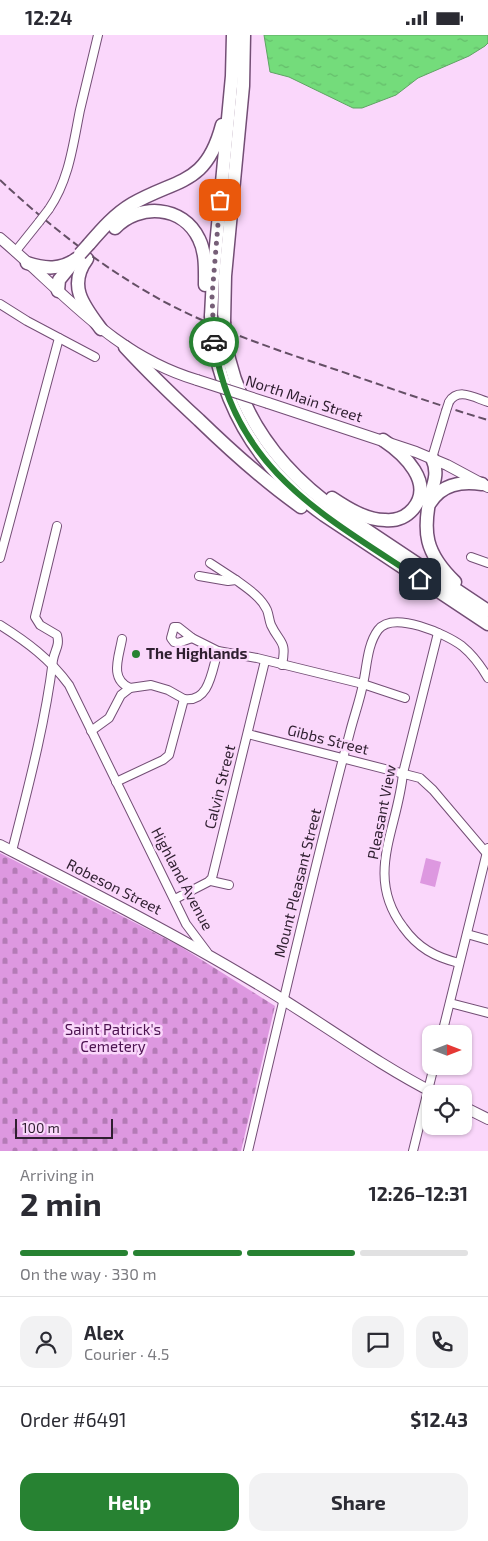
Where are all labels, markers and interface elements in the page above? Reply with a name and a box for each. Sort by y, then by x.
text: 12:24 [25,6,72,29]
pin [199,179,241,221]
icon: bag [206,186,234,214]
courier [189,317,239,367]
icon: car [200,328,228,356]
street label: North Main Street [244,371,365,426]
pin [399,558,441,600]
icon: home [406,565,434,593]
place label: The Highlands [146,644,247,662]
marker: The Highlands [130,648,142,660]
street label: Gibbs Street [286,720,371,758]
street label: Calvin Street [200,742,238,831]
street label: Pleasant View [363,763,399,861]
street label: Mount Pleasant Street [270,806,324,959]
street label: Highland Avenue [148,824,218,933]
street label: Robeson Street [64,854,165,918]
park label: Saint Patrick's Cemetery [65,1020,161,1055]
north arrow [422,1025,472,1075]
map controls [422,1025,472,1135]
button: locate [422,1085,472,1135]
scale bar [15,1116,112,1139]
text: 100 m [22,1119,60,1136]
text: Arriving in [20,1165,94,1184]
text: 12:26–12:31 [368,1182,468,1205]
text: 2 min [20,1184,102,1222]
text: On the way · 330 m [20,1264,156,1283]
button: person [20,1316,72,1368]
button: chat [352,1316,404,1368]
button: phone [416,1316,468,1368]
text: Alex [84,1321,124,1344]
text: Courier · 4.5 [84,1344,169,1363]
text: Order #6491 [20,1408,127,1431]
text: $12.43 [410,1408,468,1431]
button: Help [20,1473,239,1531]
button: Share [249,1473,468,1531]

